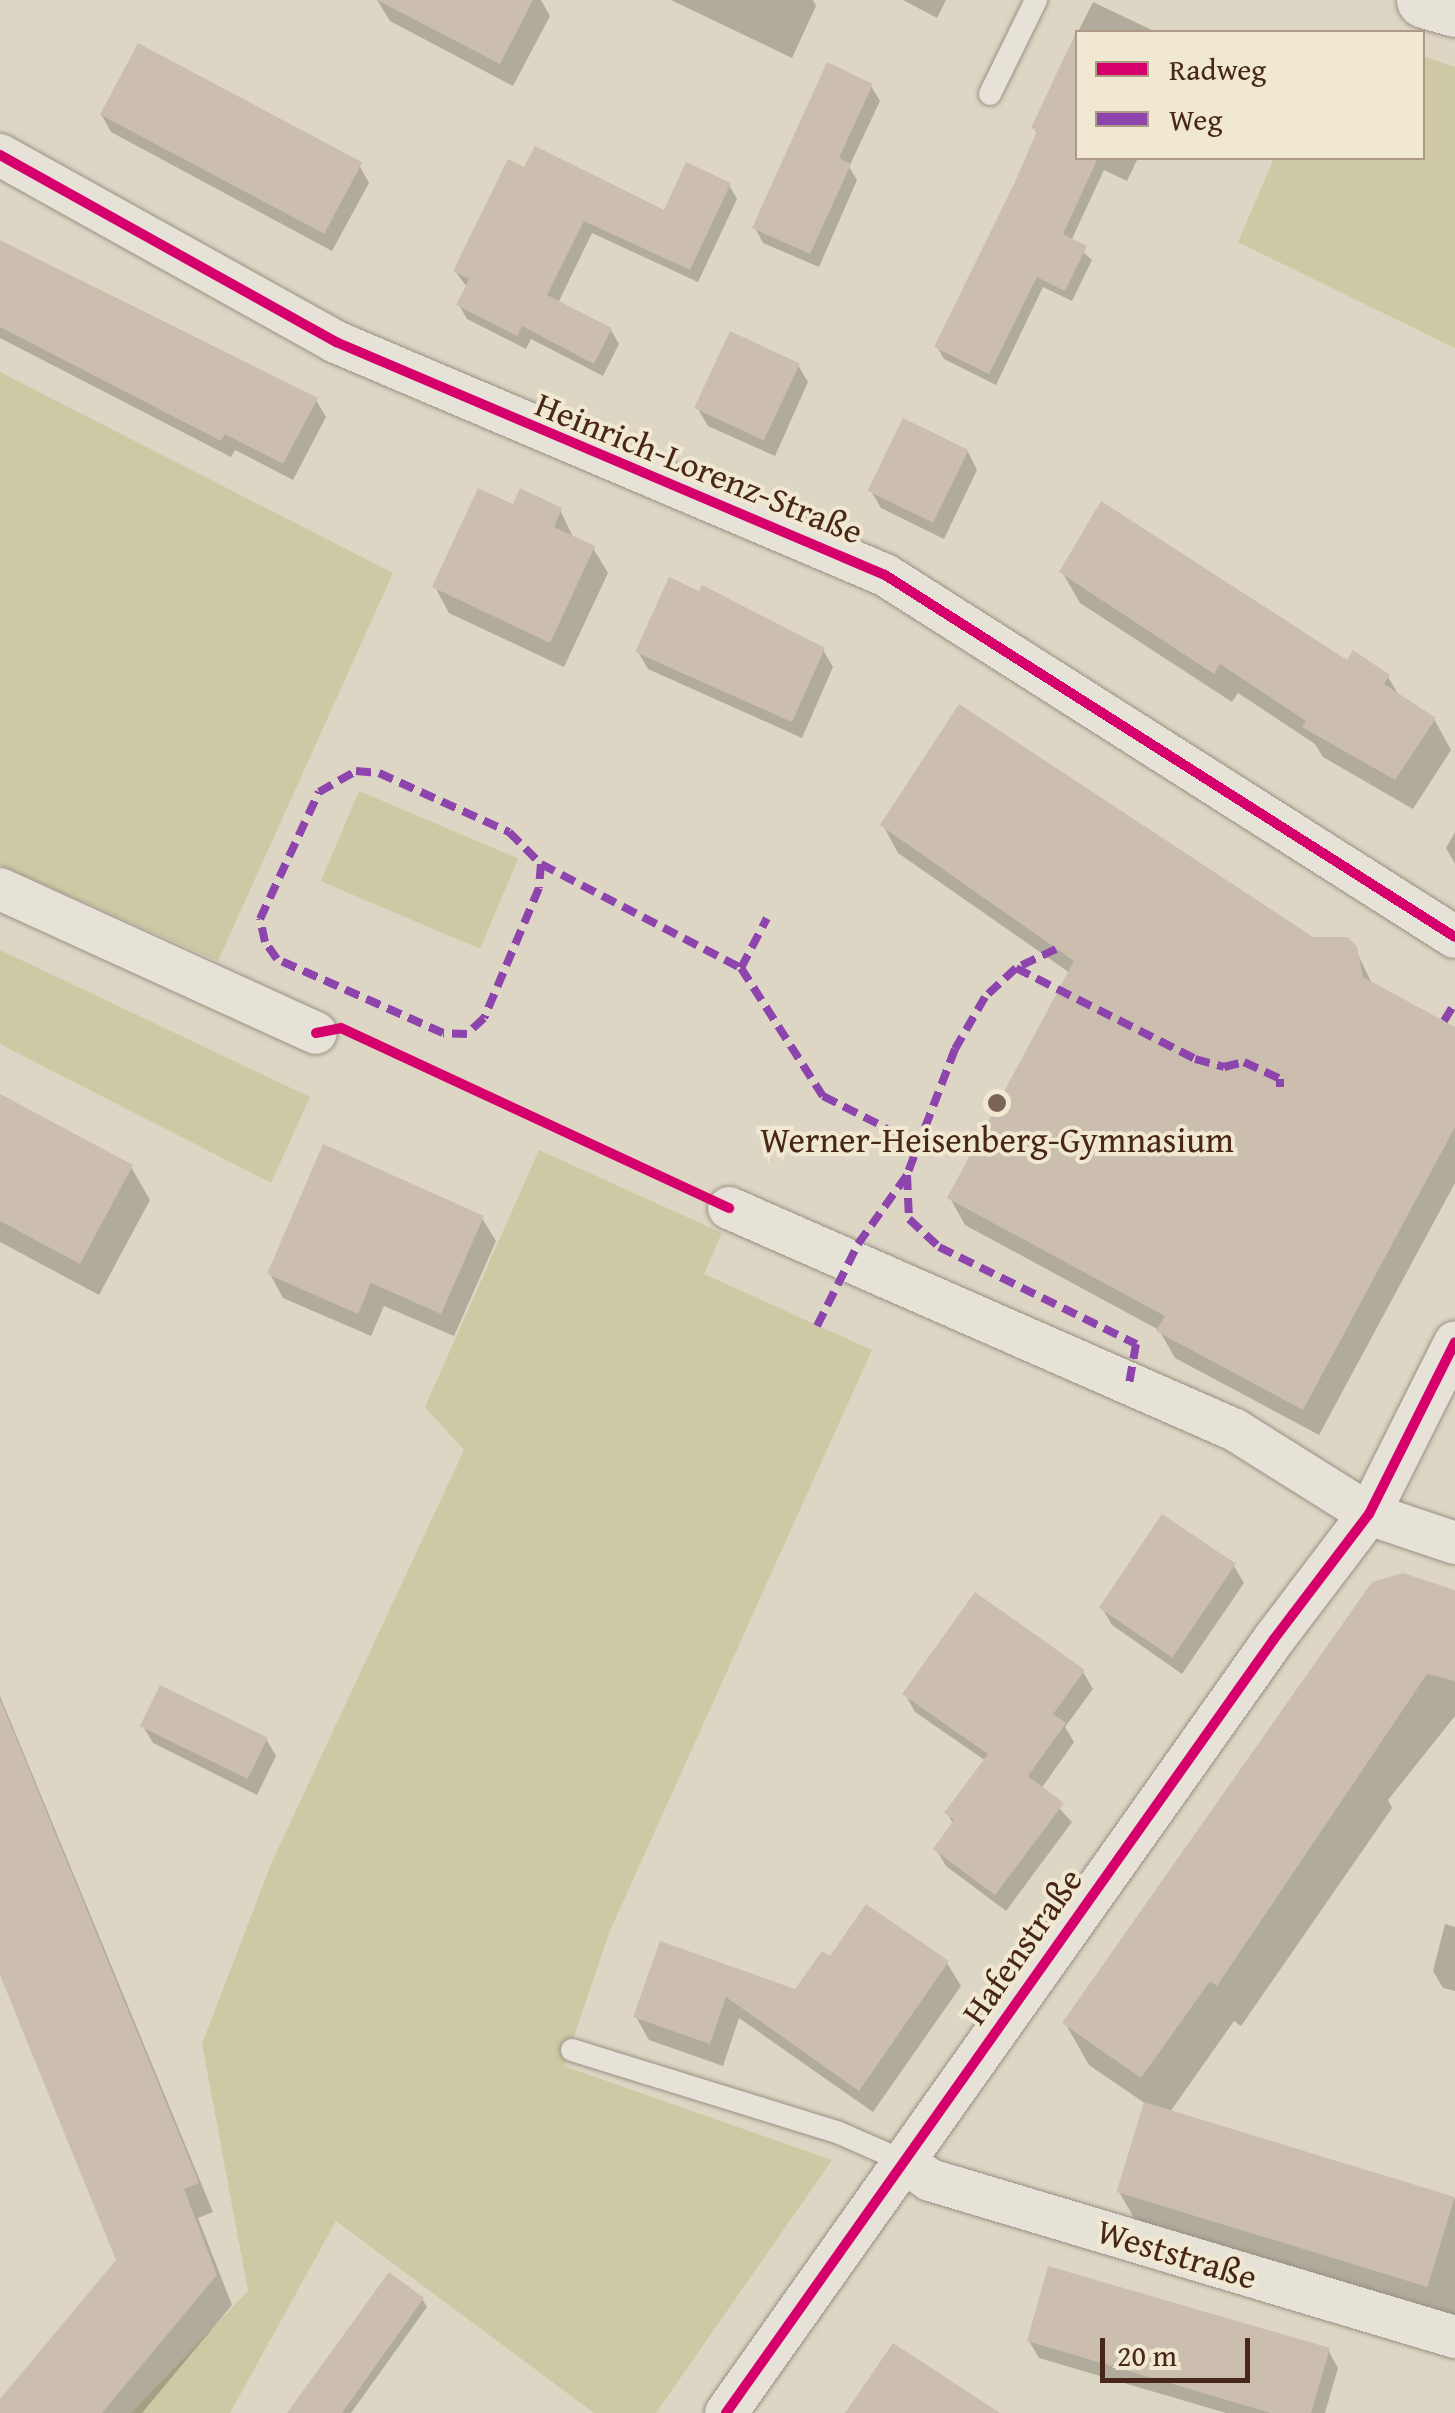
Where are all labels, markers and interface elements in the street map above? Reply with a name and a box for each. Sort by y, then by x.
legend [1075,30,1425,160]
text: Radweg [1169,47,1266,91]
text: Weg [1169,97,1222,141]
street label: Heinrich-Lorenz-Straße [529,383,869,553]
marker: Werner-Heisenberg-Gymnasium [986,1092,1008,1114]
place label: Werner-Heisenberg-Gymnasium [760,1119,1234,1161]
street label: Hafenstraße [953,1860,1091,2032]
street label: Weststraße [1092,2210,1262,2298]
scale bar [1105,2318,1255,2380]
text: 20 m [1117,2333,1177,2377]

